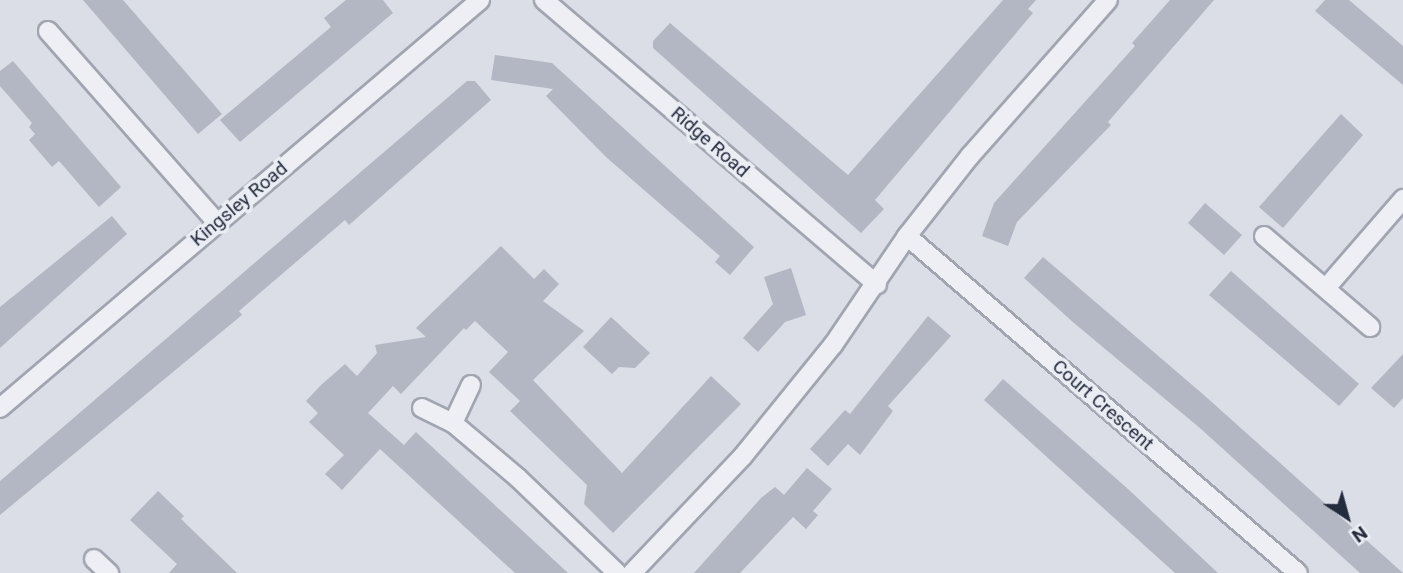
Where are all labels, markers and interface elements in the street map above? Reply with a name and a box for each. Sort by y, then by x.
street label: Ridge Road [666,102,754,182]
street label: Kingsley Road [186,157,292,251]
street label: Court Crescent [1048,355,1158,455]
north arrow [1312,482,1382,552]
text: N [1347,521,1372,548]

